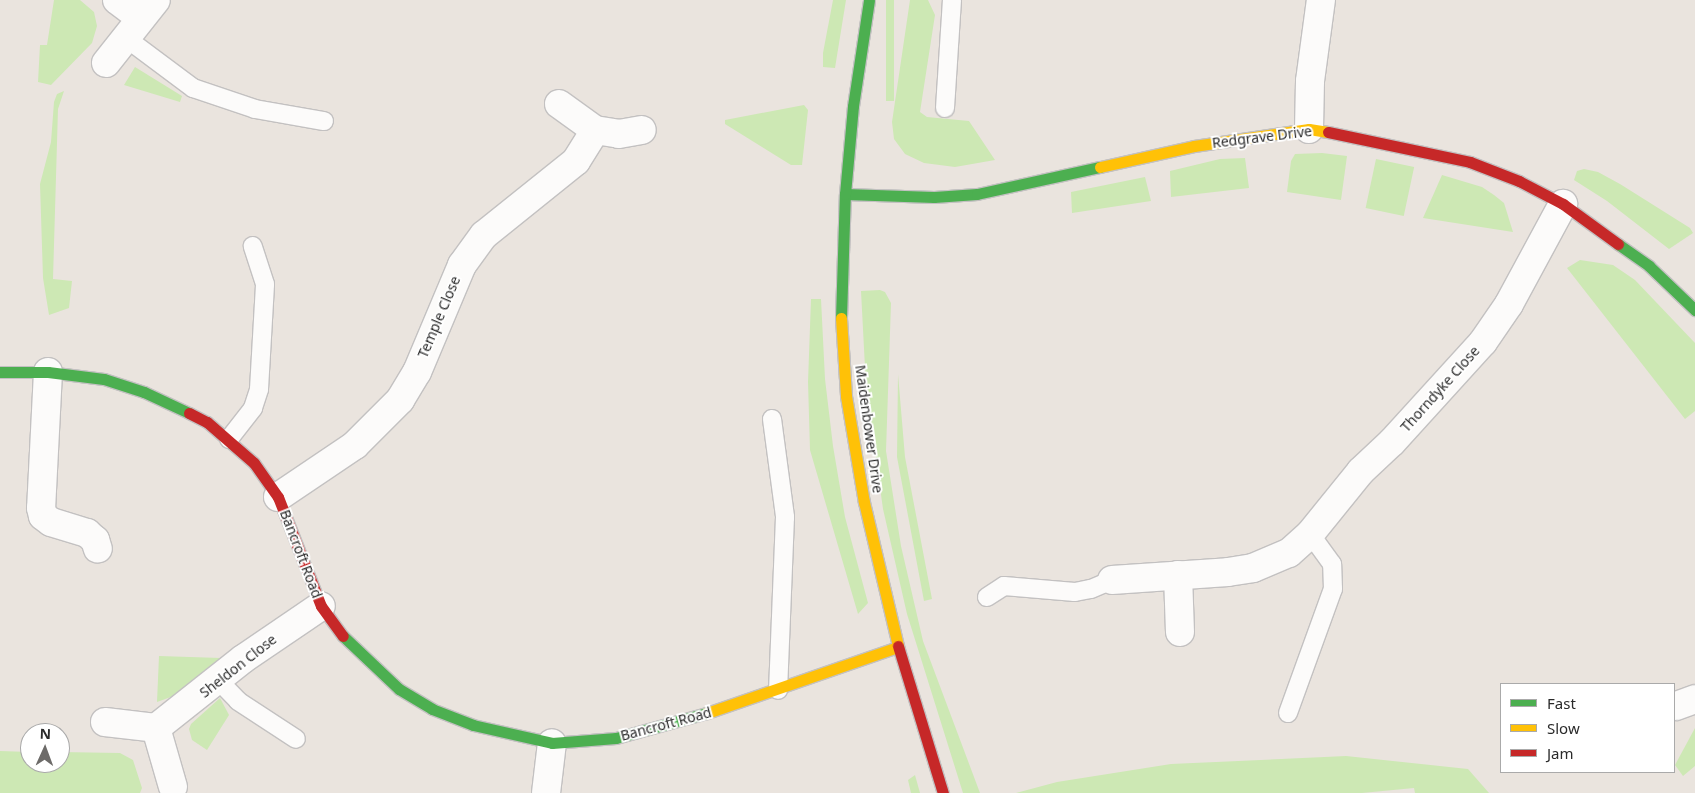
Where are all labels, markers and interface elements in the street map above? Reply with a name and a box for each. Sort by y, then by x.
street label: Redgrave Drive [1211,123,1313,151]
street label: Temple Close [414,274,464,360]
street label: Thorndyke Close [1397,343,1483,435]
street label: Maidenbower Drive [852,364,886,494]
street label: Bancroft Road [276,507,326,601]
street label: Sheldon Close [196,631,280,701]
legend [1500,683,1675,773]
text: Fast [1547,693,1576,713]
street label: Bancroft Road [619,704,713,744]
text: Slow [1547,718,1580,738]
north arrow [20,723,70,773]
text: N [39,724,52,743]
text: Jam [1547,743,1574,763]

